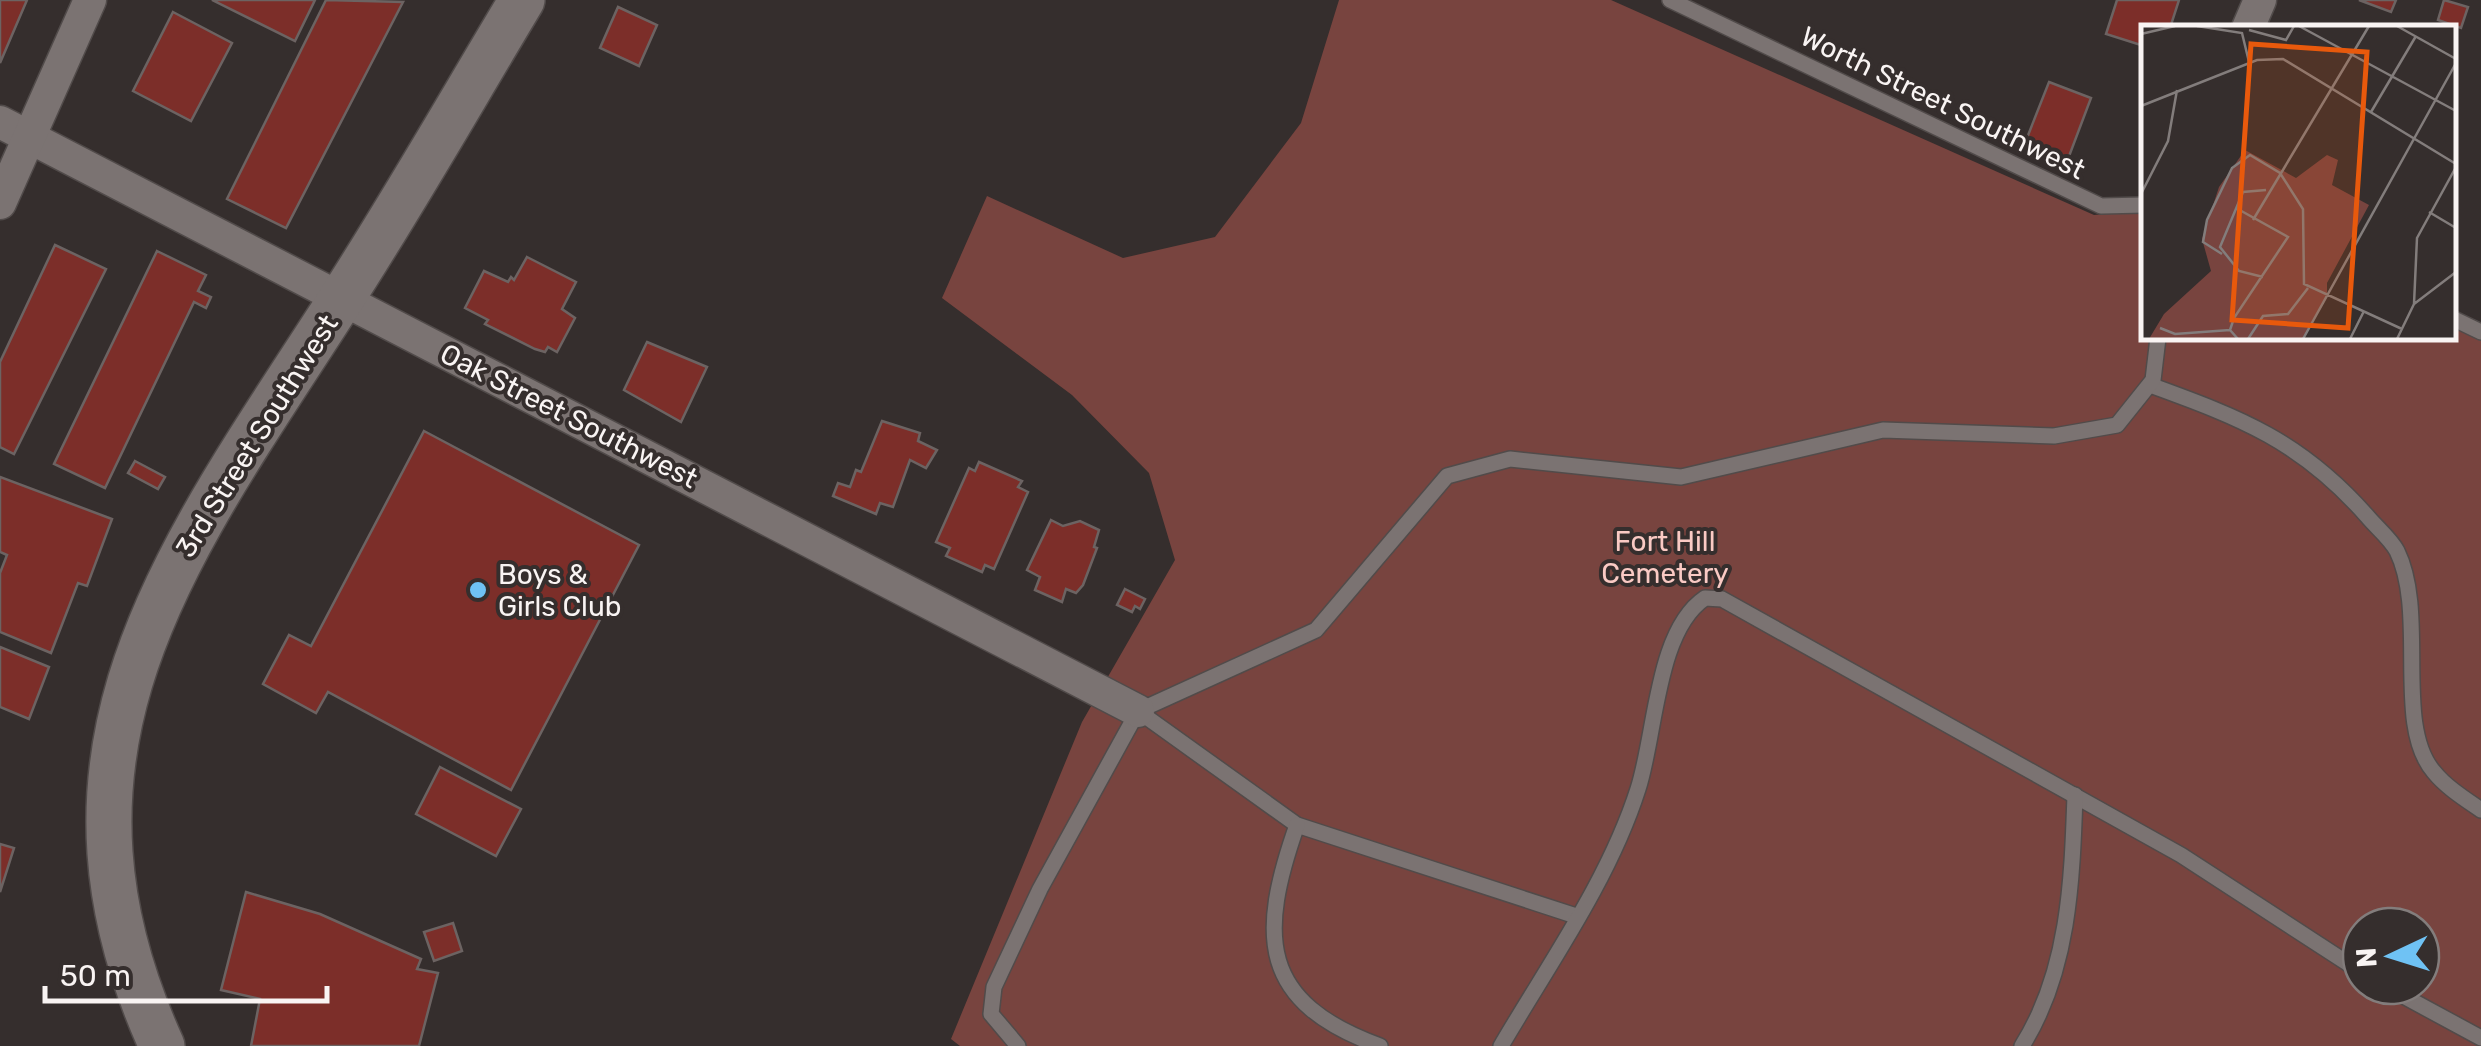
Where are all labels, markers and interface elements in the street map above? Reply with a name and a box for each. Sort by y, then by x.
street label: Worth Street Southwest [1795,20,2091,186]
inset map [2141,25,2456,340]
street label: 3rd Street Southwest [169,309,345,563]
street label: Oak Street Southwest [435,337,703,495]
park label: Fort Hill Cemetery [1601,525,1729,590]
place label: Boys & Girls Club [498,558,621,623]
marker: Boys & Girls Club [467,579,489,601]
north arrow [2341,906,2441,1006]
scale bar [45,941,328,1003]
text: N [2349,947,2384,969]
text: 50 m [60,958,131,994]

